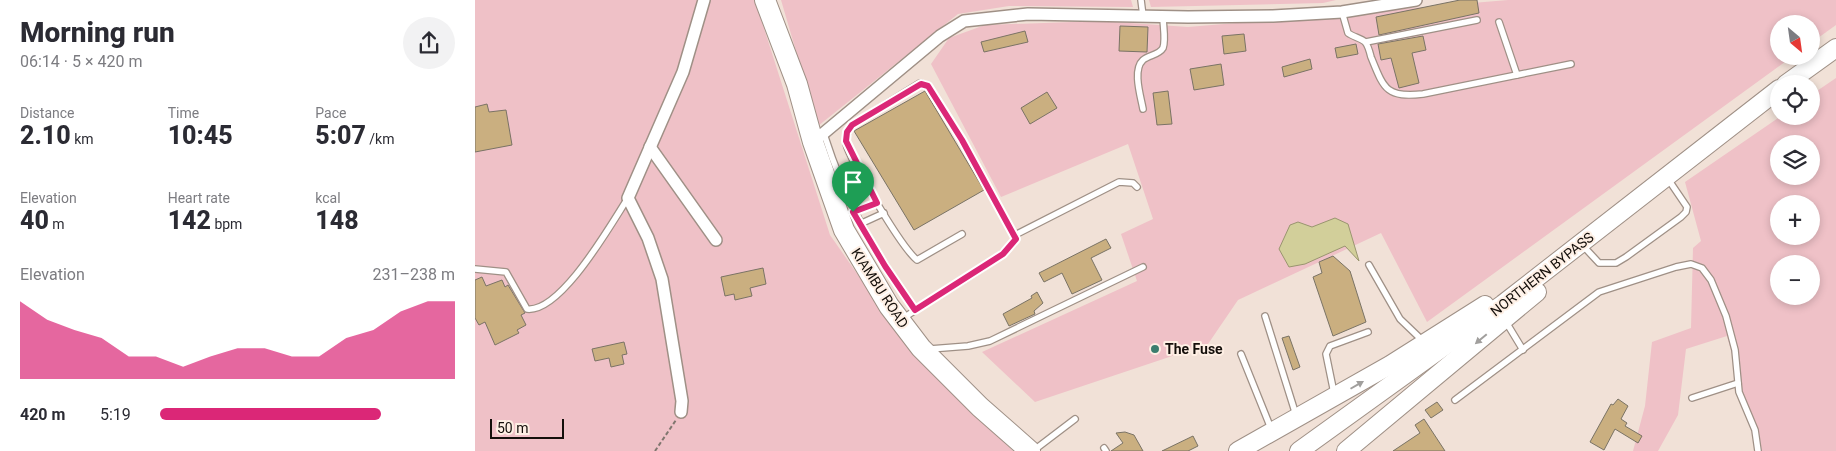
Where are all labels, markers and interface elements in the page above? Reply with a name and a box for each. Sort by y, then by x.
north arrow [1770,15,1820,65]
map controls [1770,15,1820,305]
text: Morning run [20,16,175,49]
button: share [403,17,455,69]
text: 06:14 · 5 × 420 m [20,52,142,71]
button: locate [1770,75,1820,125]
text: Distance [20,105,75,121]
text: Time [168,105,199,121]
text: Pace [315,105,346,121]
text: 2.10 [20,121,71,150]
text: 10:45 [168,121,233,150]
text: 5:07 [315,121,366,150]
text: km [71,131,94,147]
text: /km [366,131,394,147]
button: layers [1770,135,1820,185]
pin [832,161,874,212]
icon: arrive [839,168,867,196]
text: Elevation [20,190,77,206]
text: Heart rate [168,190,230,206]
text: kcal [315,190,341,206]
button: + [1770,195,1820,245]
text: 40 [20,206,49,235]
text: 142 [168,206,211,235]
text: 148 [315,206,359,235]
text: m [49,216,65,232]
text: bpm [211,216,242,232]
street label: NORTHERN BYPASS [1487,229,1597,319]
street label: KIAMBU ROAD [848,245,912,331]
button: − [1770,255,1820,305]
text: Elevation [20,265,85,284]
text: 231–238 m [373,265,455,284]
one-way arrow [1475,334,1488,345]
place label: The Fuse [1165,341,1223,357]
marker: The Fuse [1149,343,1161,355]
one-way arrow [1350,380,1364,389]
text: 420 m [20,405,65,424]
text: 5:19 [100,405,131,424]
scale bar [490,416,564,439]
text: 50 m [497,420,529,436]

